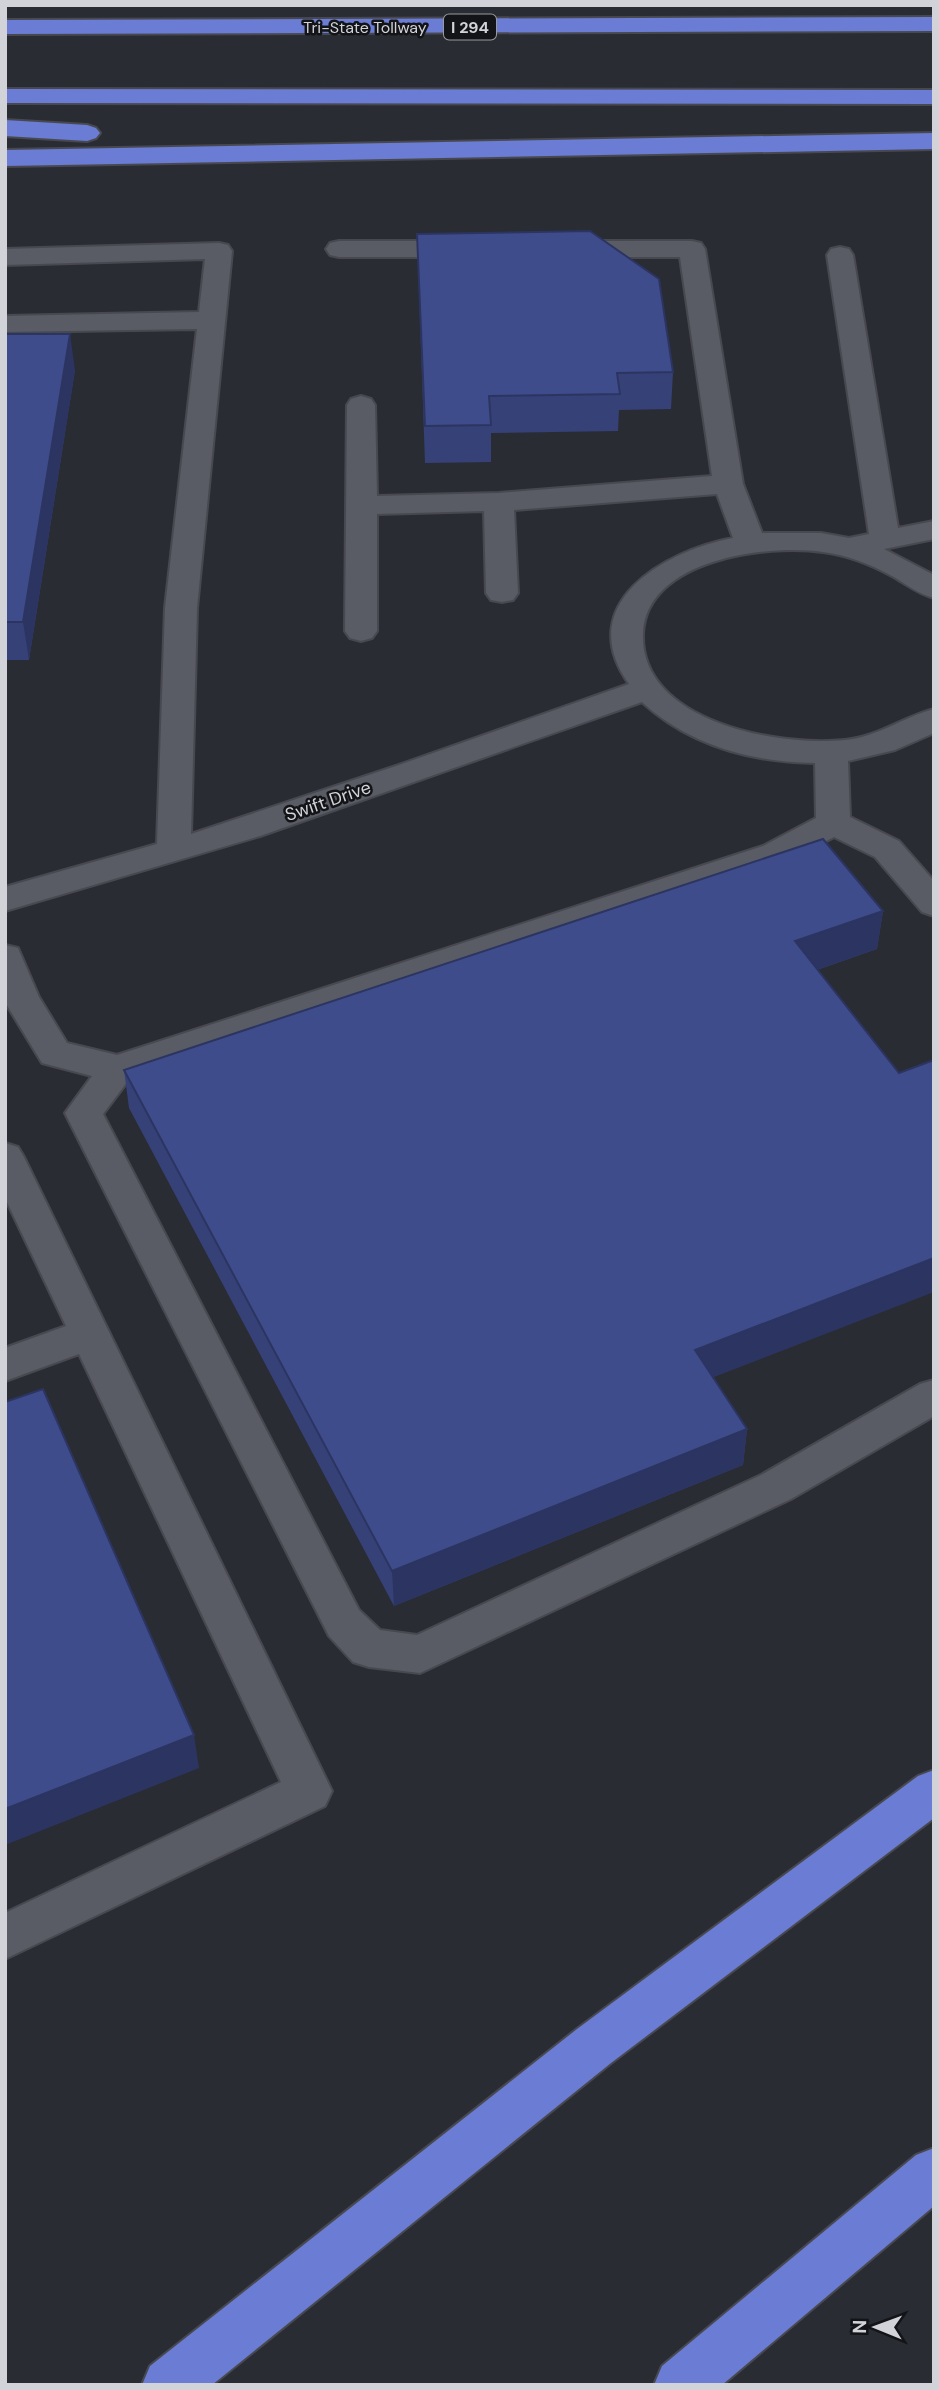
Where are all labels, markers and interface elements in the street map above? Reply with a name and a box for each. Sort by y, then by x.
road number: I 294 [444,15,496,40]
street label: Tri-State Tollway [303,17,427,38]
street label: Swift Drive [282,775,374,827]
north arrow [841,2292,911,2362]
text: N [847,2320,872,2334]

